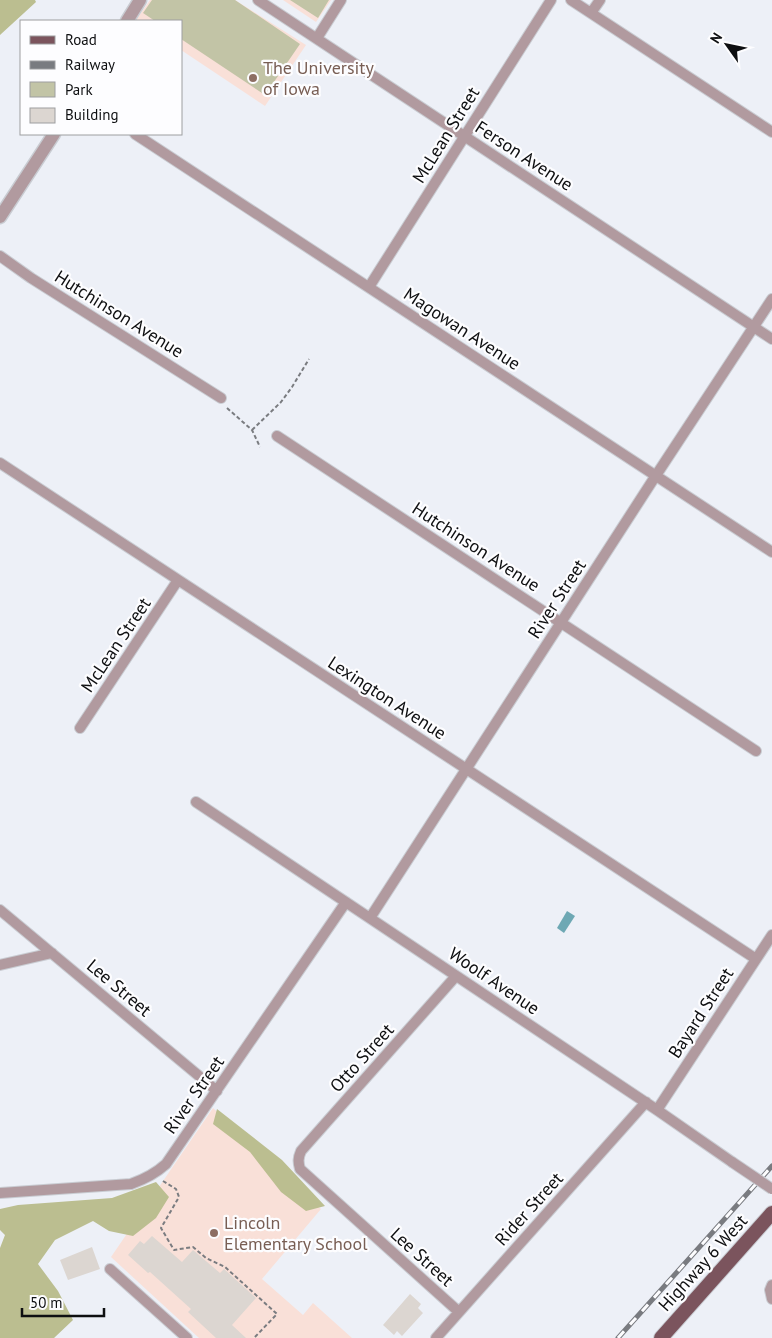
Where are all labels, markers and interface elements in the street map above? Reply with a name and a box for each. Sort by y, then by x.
legend [20,20,182,135]
north arrow [702,20,752,70]
text: N [706,29,726,47]
text: Road [65,30,97,49]
text: Railway [65,55,115,74]
place label: The University of Iowa [263,56,374,100]
marker: The University of Iowa [247,72,259,84]
text: Park [65,80,93,99]
street label: McLean Street [407,82,484,187]
text: Building [65,105,119,124]
street label: Ferson Avenue [471,115,578,196]
street label: Hutchinson Avenue [50,265,188,363]
street label: Magowan Avenue [400,282,525,375]
street label: Hutchinson Avenue [408,497,545,596]
street label: River Street [522,555,591,643]
street label: McLean Street [75,593,156,696]
street label: Lexington Avenue [324,651,451,744]
street label: Woolf Avenue [444,942,544,1019]
street label: Lee Street [82,954,156,1021]
street label: Bayard Street [663,963,738,1062]
street label: Otto Street [325,1018,399,1097]
street label: River Street [158,1051,229,1138]
street label: Rider Street [490,1167,568,1250]
street label: Highway 6 West [653,1209,752,1316]
place label: Lincoln Elementary School [224,1211,368,1255]
street label: Lee Street [386,1222,459,1291]
marker: Lincoln Elementary School [208,1227,220,1239]
scale bar [22,1286,105,1318]
text: 50 m [30,1293,63,1312]

